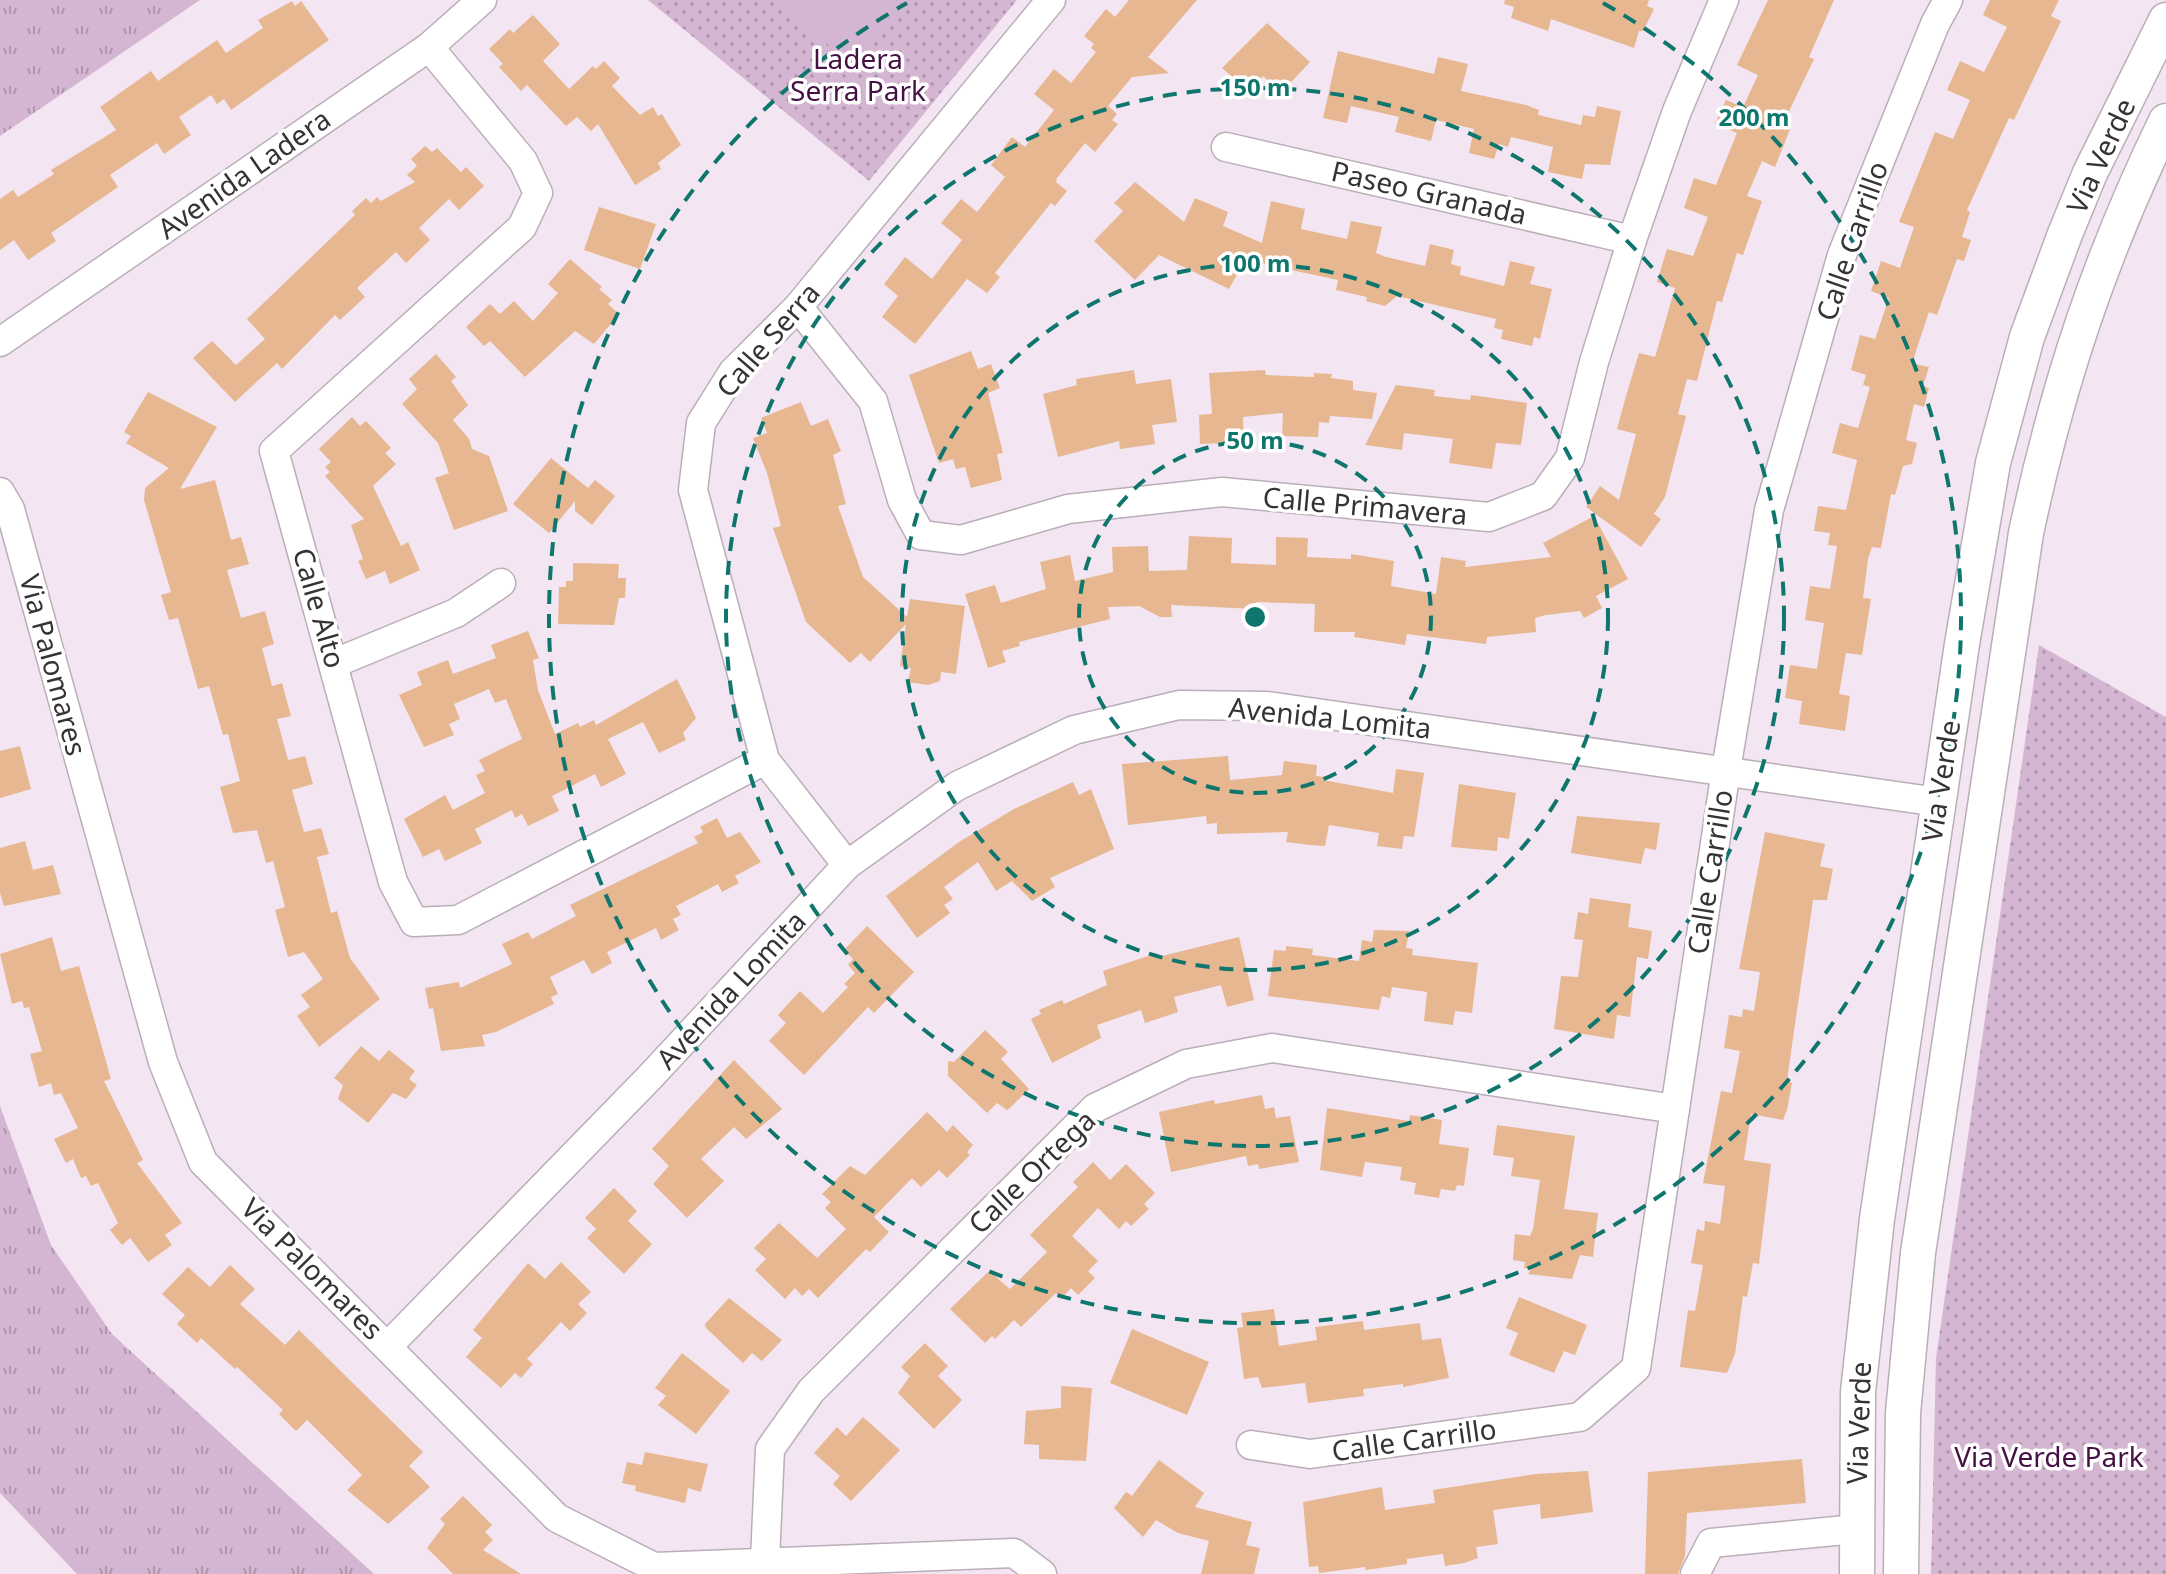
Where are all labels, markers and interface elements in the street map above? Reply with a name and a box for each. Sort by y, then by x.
park label: Ladera Serra Park [790,39,926,109]
text: 150 m [1220,70,1290,103]
street label: Via Verde [2057,92,2143,219]
street label: Avenida Ladera [149,99,337,247]
text: 200 m [1719,100,1789,133]
street label: Paseo Granada [1328,151,1531,233]
street label: Calle Carrillo [1806,156,1896,325]
text: 100 m [1220,246,1290,279]
street label: Calle Serra [707,274,828,405]
text: 50 m [1226,423,1284,456]
street label: Calle Primavera [1261,477,1469,533]
street label: Calle Alto [285,543,355,672]
street label: Via Palomares [12,570,96,759]
centre of rings [1241,603,1269,631]
street label: Avenida Lomita [1227,687,1433,747]
street label: Via Verde [1912,717,1968,845]
street label: Calle Carrillo [1677,787,1741,957]
street label: Avenida Lomita [647,902,814,1077]
street label: Calle Ortega [959,1101,1103,1242]
street label: Via Palomares [234,1189,392,1347]
street label: Via Verde [1837,1361,1879,1485]
street label: Calle Carrillo [1329,1409,1499,1469]
park label: Via Verde Park [1954,1437,2144,1475]

